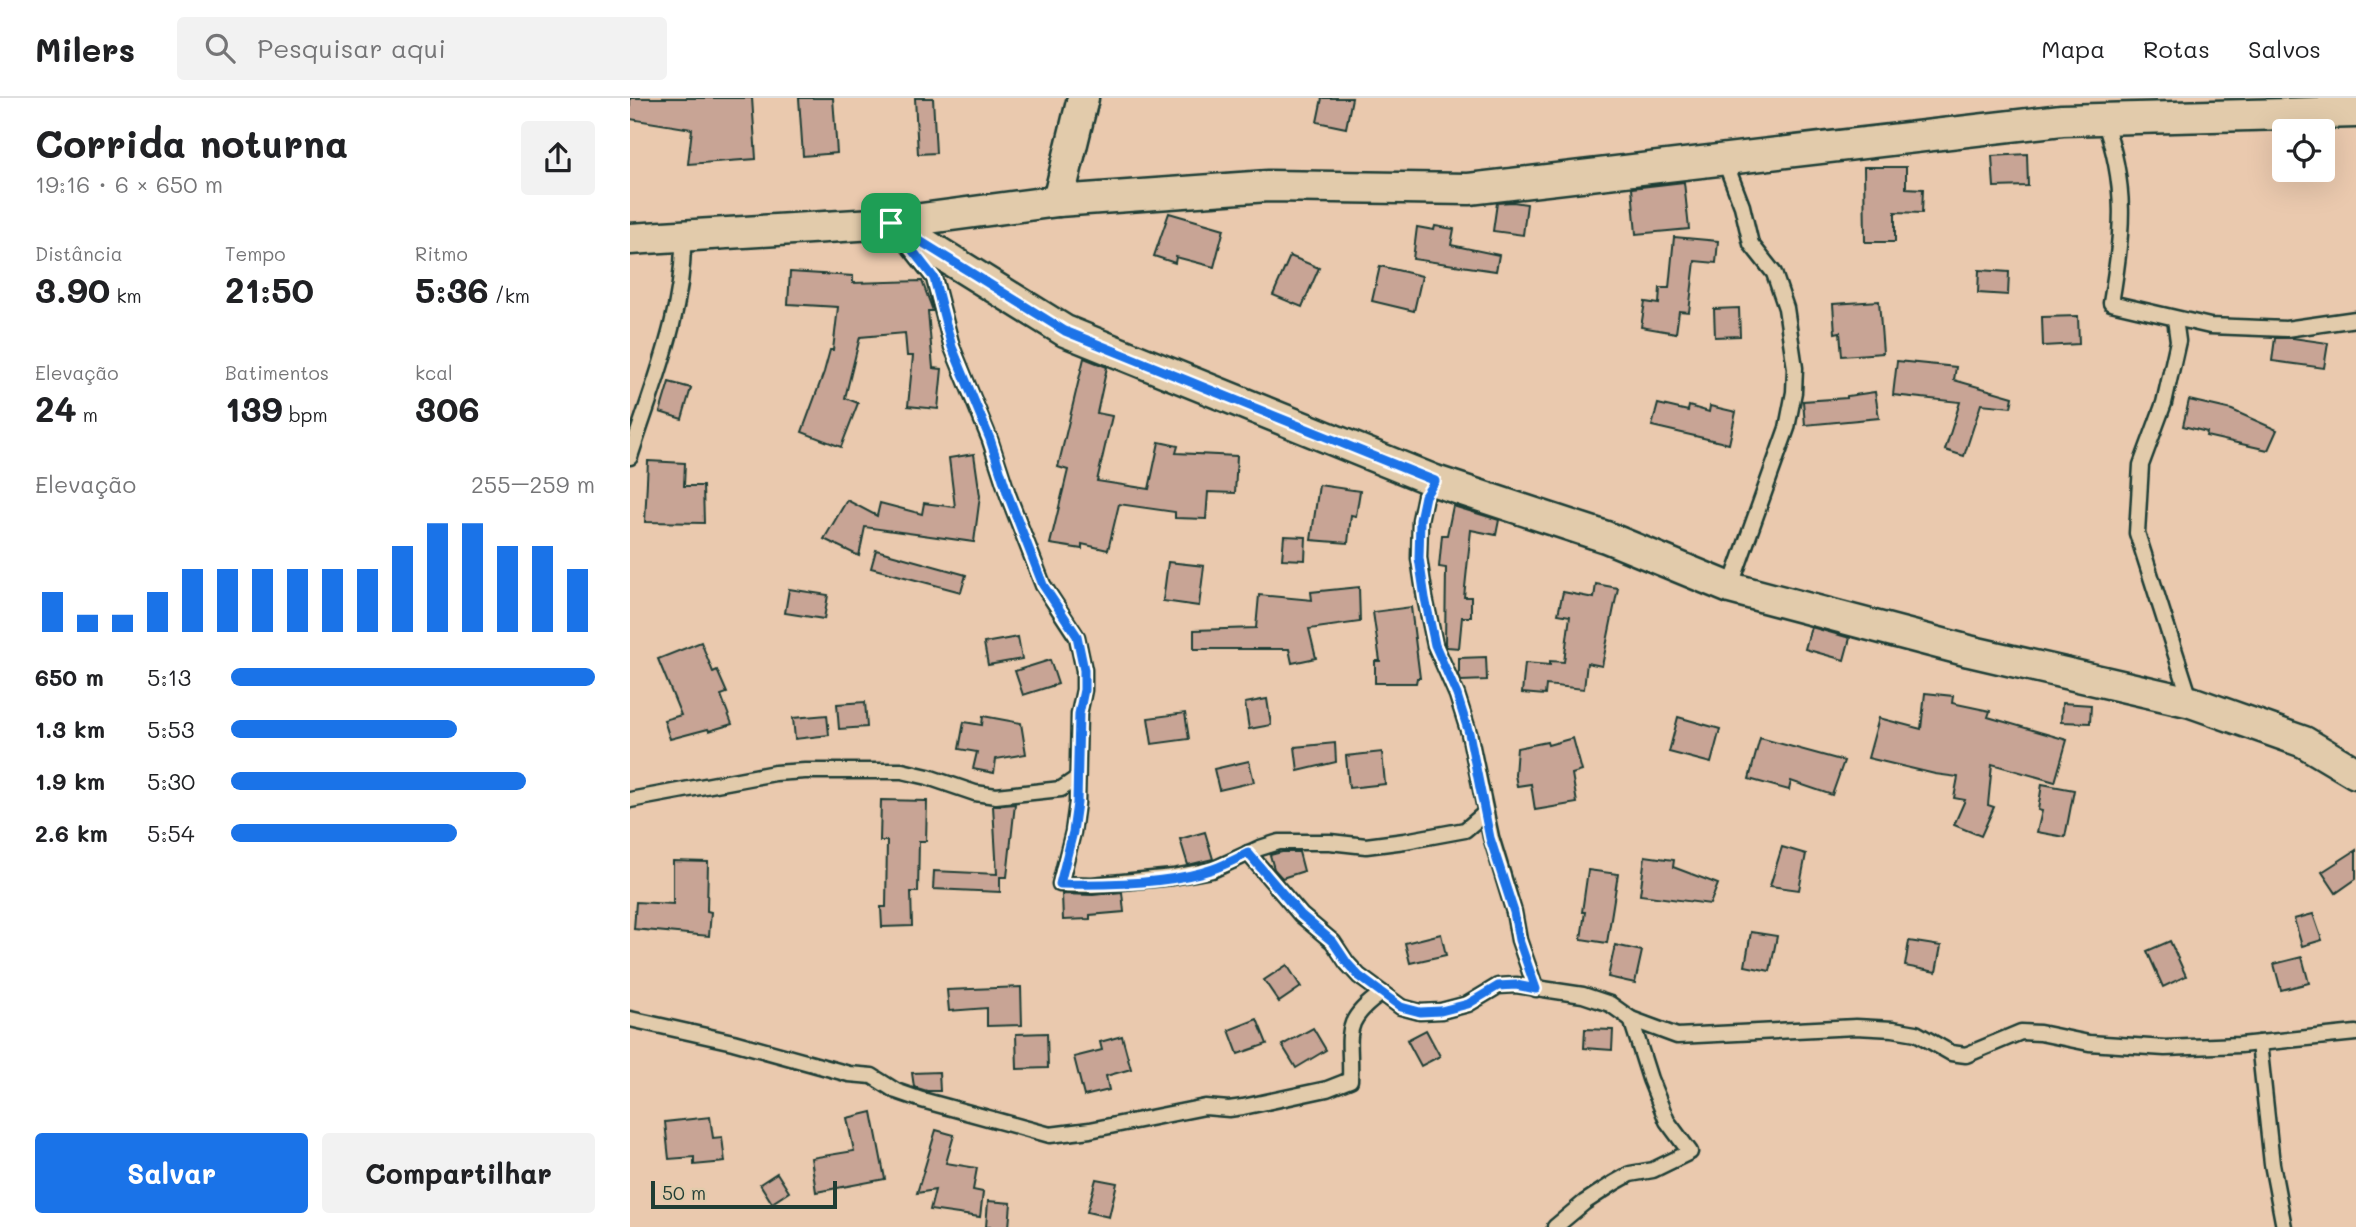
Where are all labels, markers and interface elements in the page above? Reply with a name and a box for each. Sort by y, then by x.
search box [177,17,667,80]
text: Milers [35,27,135,70]
icon: search [201,29,239,67]
text: Pesquisar aqui [257,31,446,65]
text: Mapa [2041,33,2105,64]
text: Rotas [2143,33,2210,64]
text: Salvos [2248,33,2321,64]
text: Corrida noturna [35,118,348,168]
map controls [2272,119,2335,182]
button: locate [2272,119,2335,182]
button: share [521,121,595,195]
text: 19:16 · 6 × 650 m [35,169,223,199]
pin [861,193,921,253]
icon: arrive [872,204,910,242]
text: Distância [35,241,123,266]
text: Tempo [225,241,285,266]
text: Ritmo [415,241,468,266]
text: 3.90 [35,266,110,312]
text: 21:50 [225,266,314,312]
text: 5:36 [415,266,489,312]
text: km [110,283,142,308]
text: /km [489,283,530,308]
text: Elevação [35,360,119,385]
text: Batimentos [225,360,329,385]
text: kcal [415,360,453,385]
text: 24 [35,385,77,431]
text: 139 [225,385,283,431]
text: 306 [415,385,480,431]
text: m [77,402,98,427]
text: bpm [283,402,328,427]
text: Elevação [35,469,136,499]
text: 255–259 m [471,469,595,499]
text: 650 m [35,662,104,692]
text: 5:13 [147,662,191,692]
text: 1.3 km [35,714,105,744]
text: 5:53 [147,714,194,744]
text: 1.9 km [35,766,105,796]
text: 5:30 [147,766,195,796]
text: 2.6 km [35,818,108,848]
text: 5:54 [147,818,194,848]
button: Salvar [35,1133,308,1213]
button: Compartilhar [322,1133,595,1213]
scale bar [651,1178,836,1210]
text: 50 m [662,1180,706,1205]

